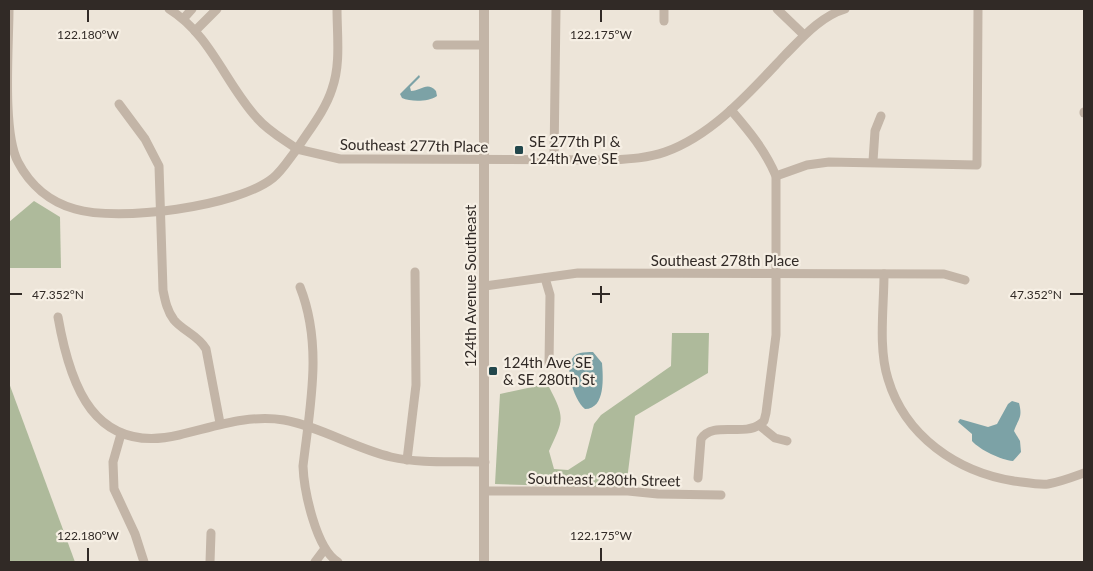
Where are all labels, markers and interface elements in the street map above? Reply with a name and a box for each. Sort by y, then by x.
text: 122.180°W [57,27,120,42]
text: 122.175°W [570,27,633,42]
place label: SE 277th Pl & 124th Ave SE [529,132,621,167]
street label: Southeast 277th Place [340,135,488,155]
marker: SE 277th Pl & 124th Ave SE [513,144,525,156]
street label: 124th Avenue Southeast [461,204,479,367]
street label: Southeast 278th Place [651,251,799,269]
text: 47.352°N [32,287,84,302]
text: 47.352°N [1010,287,1062,302]
place label: 124th Ave SE & SE 280th St [503,353,596,388]
marker: 124th Ave SE & SE 280th St [487,365,499,377]
street label: Southeast 280th Street [527,469,681,489]
text: 122.180°W [57,528,120,543]
text: 122.175°W [570,528,633,543]

